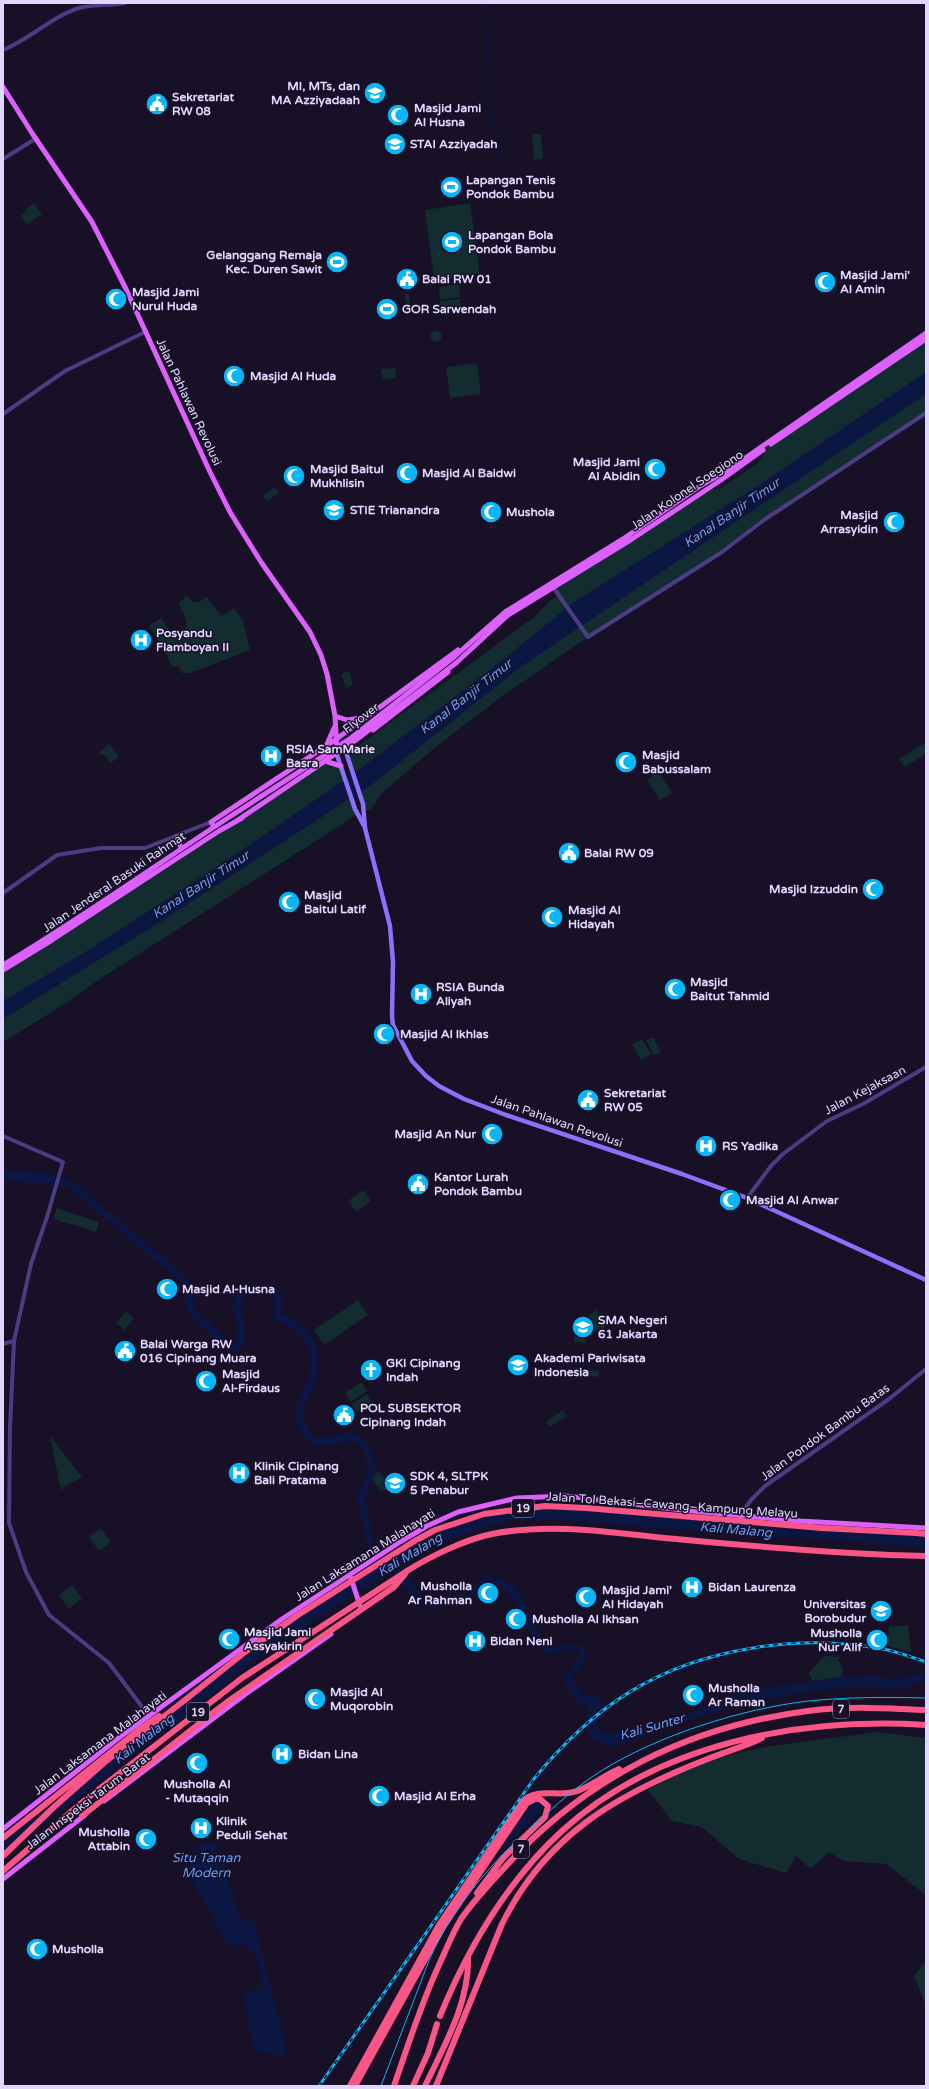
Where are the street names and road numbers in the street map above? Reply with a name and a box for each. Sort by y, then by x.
street label: Jalan Pahlawan Revolusi [153,336,225,468]
street label: Jalan Kolonel Soegiono [628,447,746,533]
street label: Flyover [340,700,382,736]
street label: Jalan Jenderal Basuki Rahmat [40,829,189,935]
street label: Jalan Kejaksaan [822,1063,908,1117]
street label: Jalan Pahlawan Revolusi [489,1092,625,1150]
street label: Jalan Pondok Bambu Batas [758,1380,892,1483]
street label: Jalan Tol Bekasi–Cawang–Kampung Melayu [546,1489,798,1521]
road number: 19 [512,1499,534,1517]
street label: Jalan Laksamana Malahayati [292,1506,438,1604]
street label: Jalan Laksamana Malahayati [31,1688,169,1798]
road number: 7 [833,1700,849,1718]
road number: 19 [187,1703,209,1721]
street label: Jalan Inspeksi Tarum Barat [23,1750,153,1852]
road number: 7 [513,1840,529,1858]

